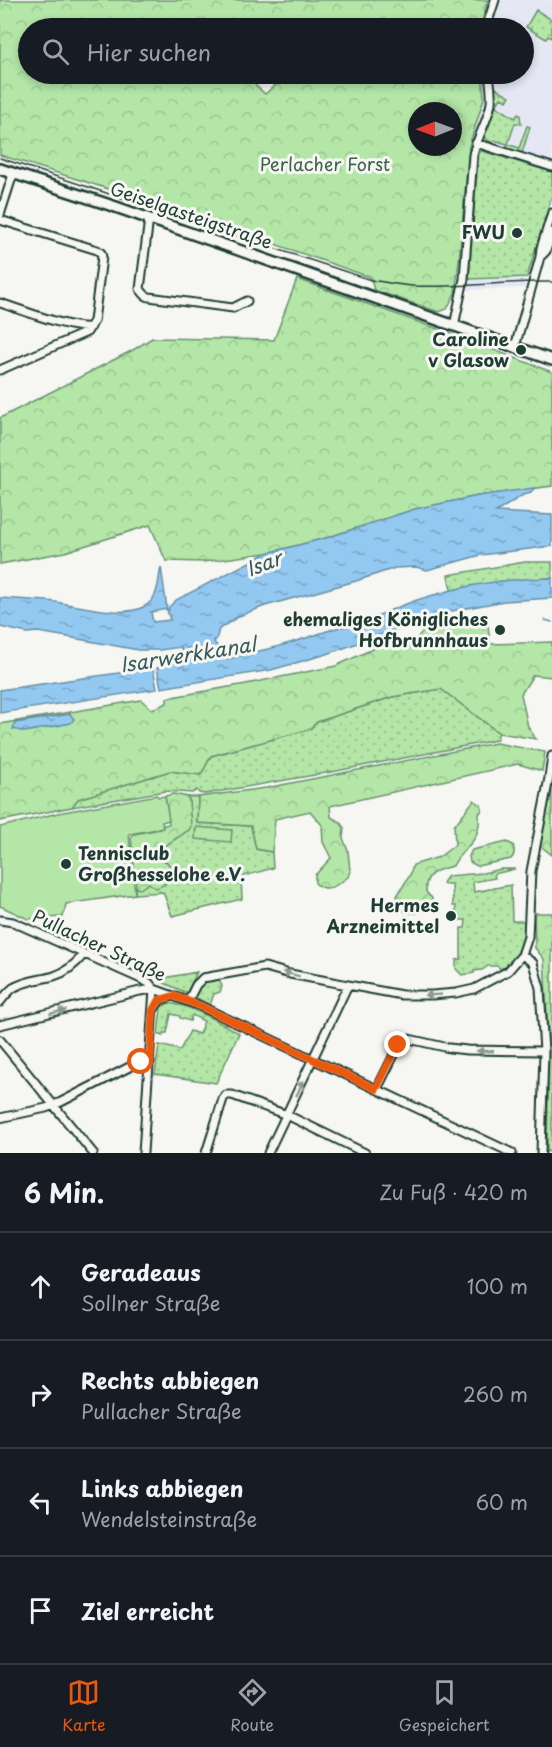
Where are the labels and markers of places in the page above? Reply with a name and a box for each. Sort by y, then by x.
place label: FWU [462,218,505,245]
marker: FWU [510,226,524,240]
place label: Caroline v Glasow [428,325,509,373]
marker: Caroline v Glasow [514,343,528,357]
place label: ehemaliges Königliches Hofbrunnhaus [283,605,488,653]
marker: ehemaliges Königliches Hofbrunnhaus [493,623,507,637]
place label: Tennisclub Großhesselohe e.V. [78,839,245,887]
marker: Tennisclub Großhesselohe e.V. [59,857,73,871]
place label: Hermes Arzneimittel [325,891,439,939]
marker: Hermes Arzneimittel [444,909,458,923]

